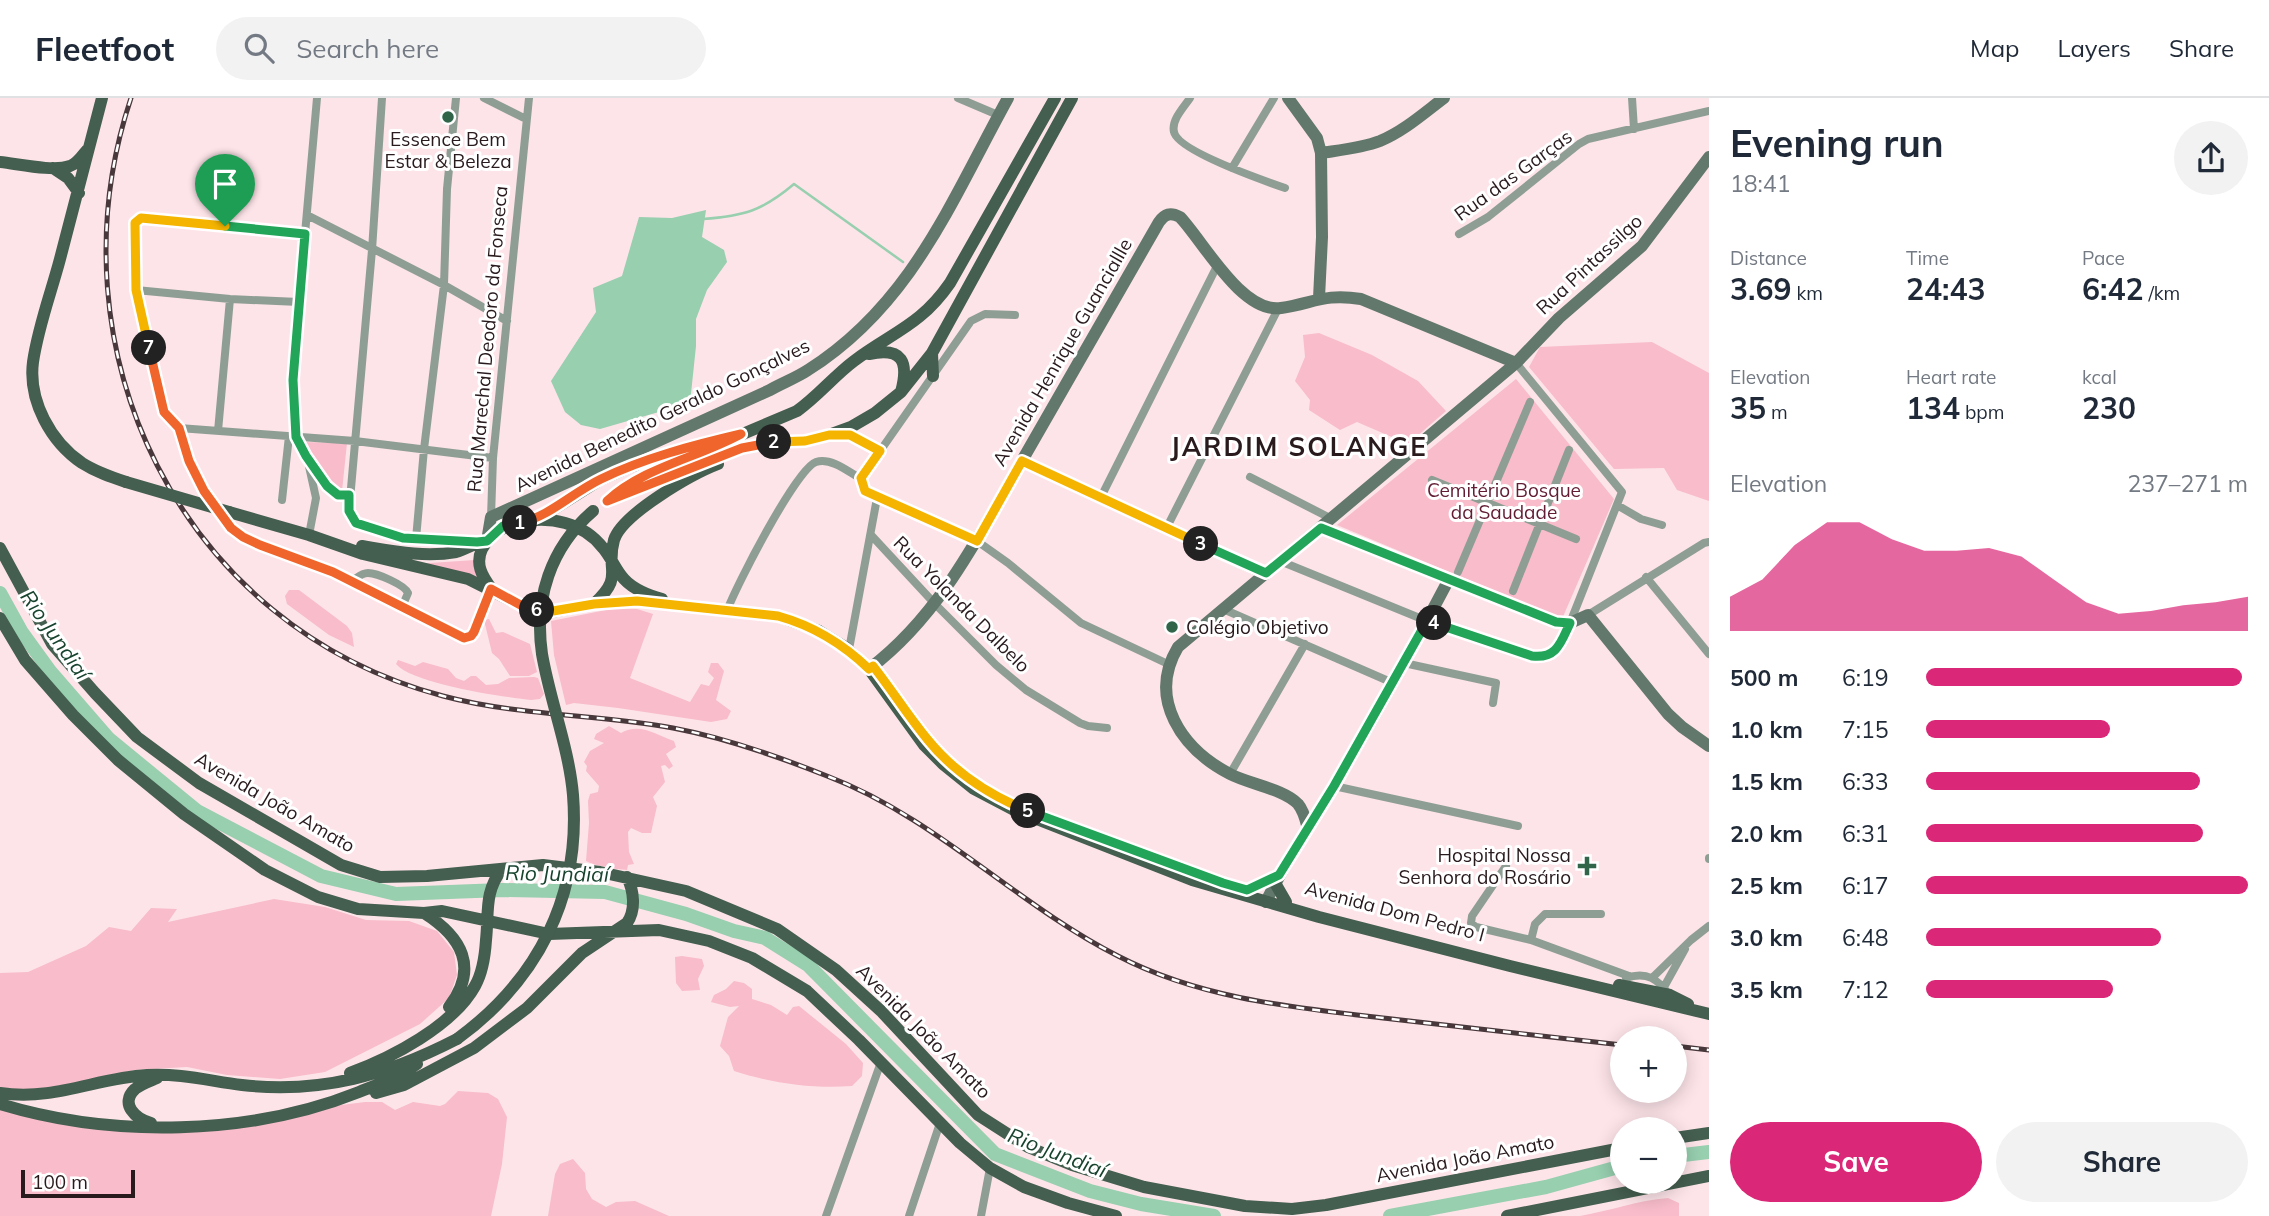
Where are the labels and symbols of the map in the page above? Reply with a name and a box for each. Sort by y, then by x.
marker: Essence Bem Estar & Beleza [440,109,456,125]
street label: Rua das Garças [1449,124,1577,226]
place label: Essence Bem Estar & Beleza [384,127,512,173]
pin [195,154,255,226]
street label: Rua Marechal Deodoro da Fonseca [462,185,512,493]
street label: Rua Pintassilgo [1531,209,1647,319]
street label: Avenida Henrique Guanciallle [987,234,1137,470]
pin: 7 [132,330,166,366]
street label: Avenida Benedito Geraldo Gonçalves [511,333,813,497]
pin: 2 [756,424,792,460]
district label: JARDIM SOLANGE [1170,430,1428,463]
park label: Cemitério Bosque da Saudade [1427,478,1581,524]
pin: 1 [503,506,538,540]
pin: 3 [1184,526,1218,562]
street label: Rua Yolanda Dalbelo [889,531,1035,677]
water label: Rio Jundiaí [15,585,98,687]
pin: 6 [520,592,554,628]
pin: 4 [1416,606,1452,640]
place label: Colégio Objetivo [1186,615,1329,639]
marker: Colégio Objetivo [1164,619,1180,635]
street label: Avenida João Amato [191,746,359,858]
pin: 5 [1010,794,1046,828]
place label: Hospital Nossa Senhora do Rosário [1398,843,1571,889]
marker: Hospital Nossa Senhora do Rosário [1577,856,1597,876]
water label: Rio Jundiaí [505,859,612,887]
street label: Avenida Dom Pedro I [1303,875,1487,947]
street label: Avenida João Amato [852,959,996,1103]
water label: Rio Jundiaí [1004,1121,1113,1184]
street label: Avenida João Amato [1374,1129,1556,1187]
scale bar [21,1167,135,1199]

